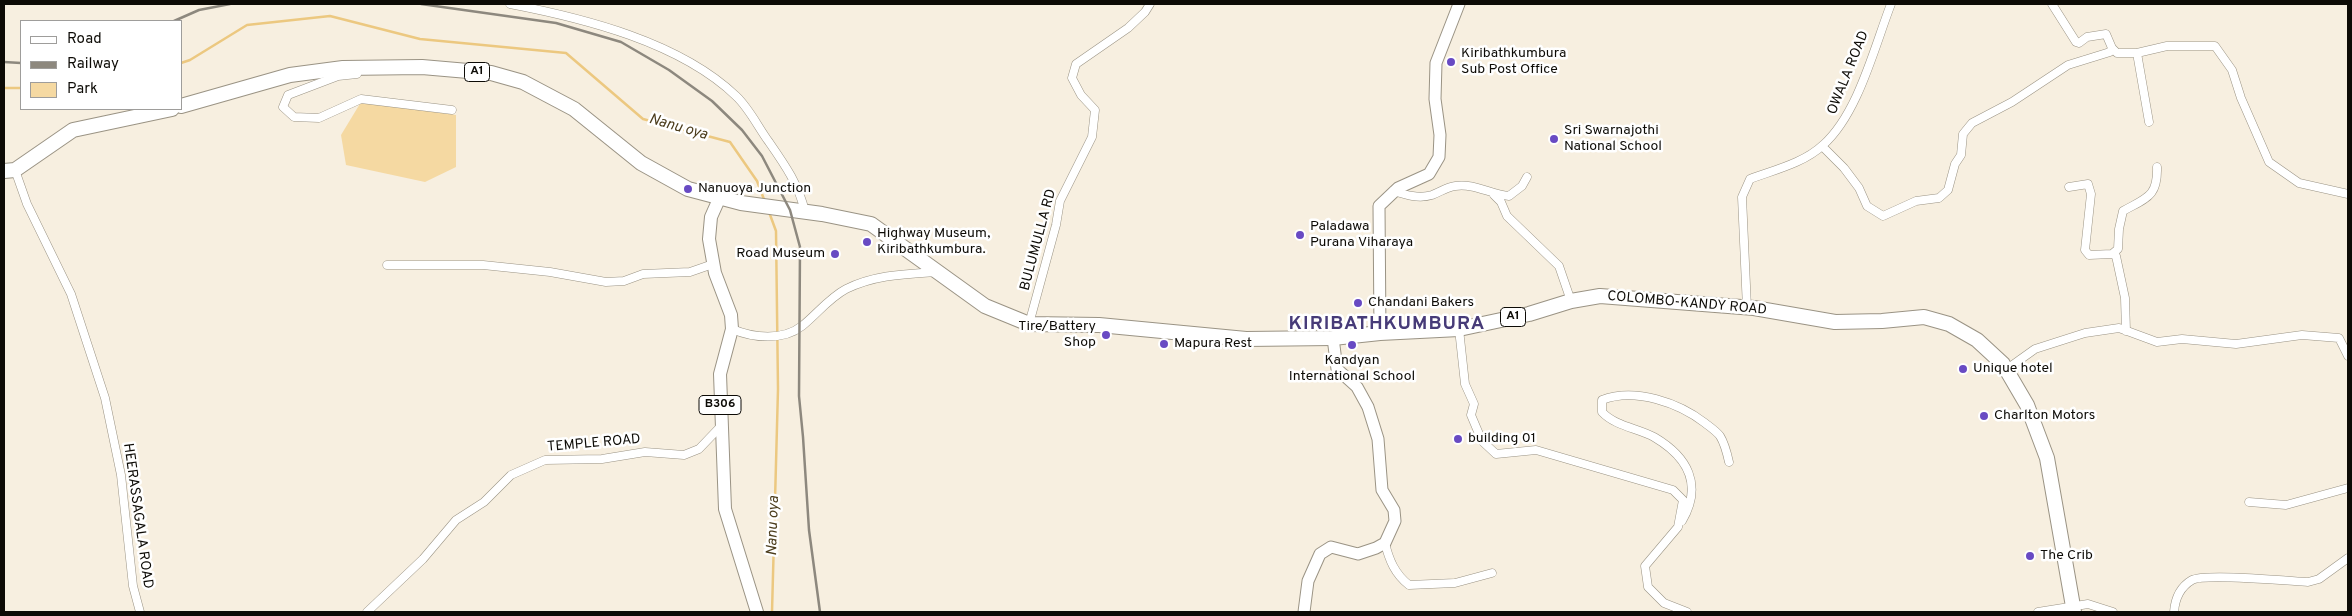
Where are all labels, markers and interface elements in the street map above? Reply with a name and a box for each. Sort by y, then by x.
legend [20,20,182,110]
street label: OWALA ROAD [1825,29,1873,117]
text: Road [67,30,102,49]
place label: Kiribathkumbura Sub Post Office [1461,46,1566,78]
text: Railway [67,55,119,74]
marker: Kiribathkumbura Sub Post Office [1445,56,1457,68]
road number: A1 [464,62,490,82]
text: Park [67,80,98,99]
water label: Nanu oya [647,111,709,145]
place label: Sri Swarnajothi National School [1564,123,1662,156]
marker: Sri Swarnajothi National School [1548,133,1560,145]
place label: Nanuoya Junction [698,181,811,197]
marker: Nanuoya Junction [682,183,694,195]
street label: BULUMULLA RD [1017,187,1061,293]
place label: Paladawa Purana Viharaya [1310,219,1413,252]
place label: Highway Museum, Kiribathkumbura. [877,226,990,258]
marker: Paladawa Purana Viharaya [1294,229,1306,241]
marker: Highway Museum, Kiribathkumbura. [861,236,873,248]
place label: Road Museum [736,246,825,262]
marker: Road Museum [829,248,841,260]
street label: COLOMBO-KANDY ROAD [1607,289,1767,319]
place label: Chandani Bakers [1368,295,1474,311]
marker: Chandani Bakers [1352,297,1364,309]
road number: A1 [1500,308,1526,326]
district label: KIRIBATHKUMBURA [1287,314,1487,336]
place label: Tire/Battery Shop [1018,319,1096,352]
marker: Tire/Battery Shop [1100,329,1112,341]
place label: Mapura Rest [1174,336,1252,352]
marker: Mapura Rest [1158,338,1170,350]
marker: Kandyan International School [1346,339,1358,351]
place label: Kandyan International School [1289,353,1415,386]
place label: Unique hotel [1973,361,2053,377]
marker: Unique hotel [1957,363,1969,375]
road number: B306 [699,396,741,414]
place label: Charlton Motors [1994,408,2095,424]
marker: Charlton Motors [1978,410,1990,422]
place label: building 01 [1468,431,1536,447]
street label: TEMPLE ROAD [547,432,641,456]
marker: building 01 [1452,433,1464,445]
street label: HEERASSAGALA ROAD [118,442,156,590]
water label: Nanu oya [764,496,784,556]
place label: The Crib [2040,548,2093,564]
marker: The Crib [2024,550,2036,562]

